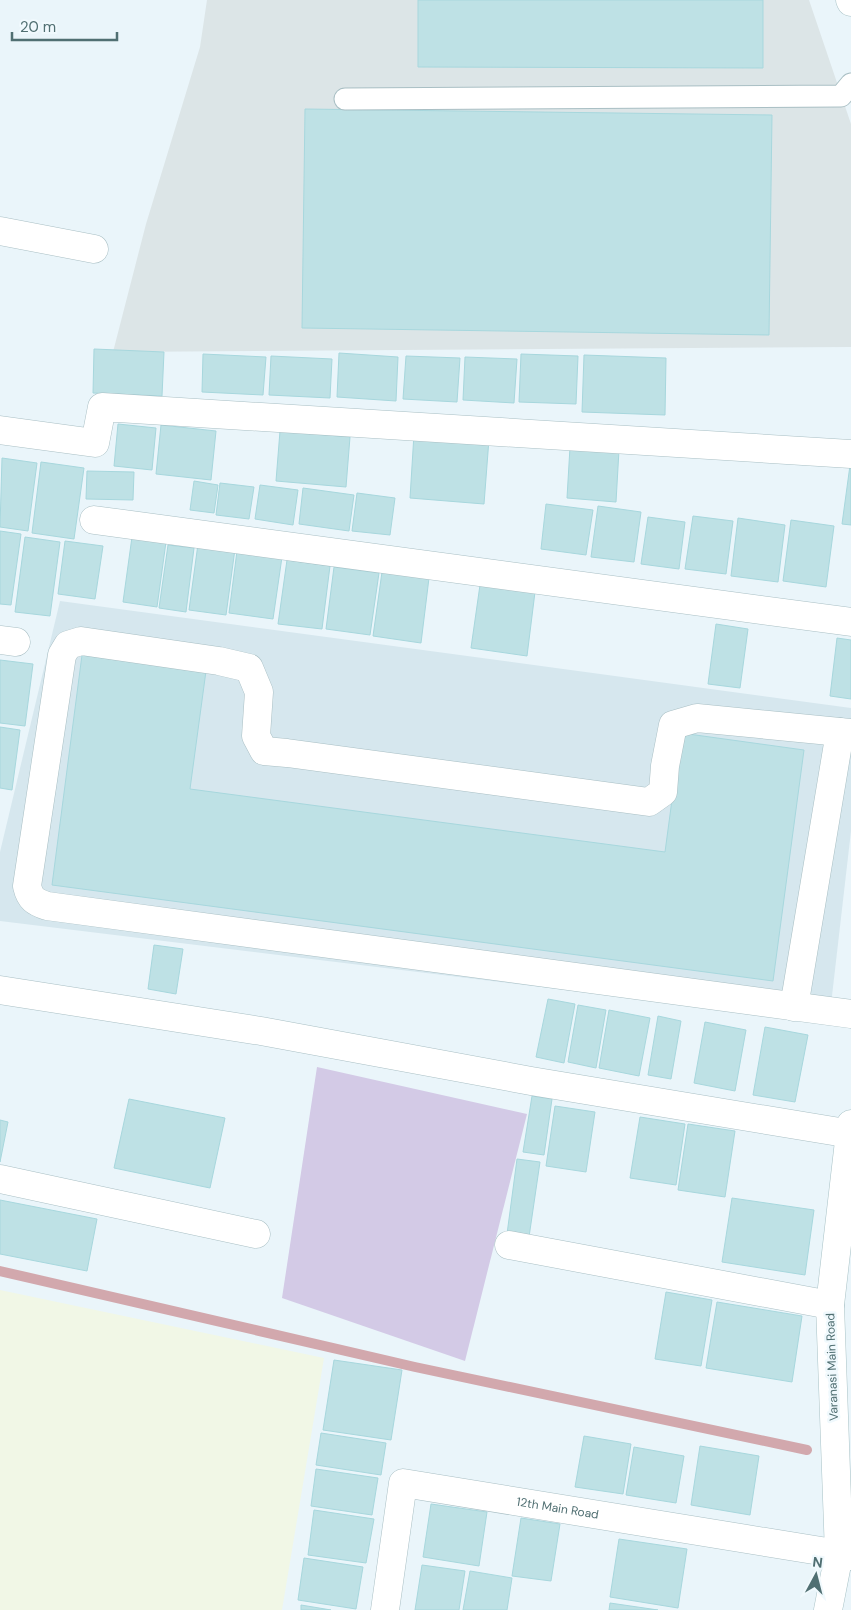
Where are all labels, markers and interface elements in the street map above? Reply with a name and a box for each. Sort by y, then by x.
scale bar [12,10,118,42]
text: 20 m [20,17,56,37]
street label: Varanasi Main Road [822,1313,842,1421]
street label: 12th Main Road [515,1494,600,1523]
north arrow [791,1550,841,1600]
text: N [811,1553,824,1572]

